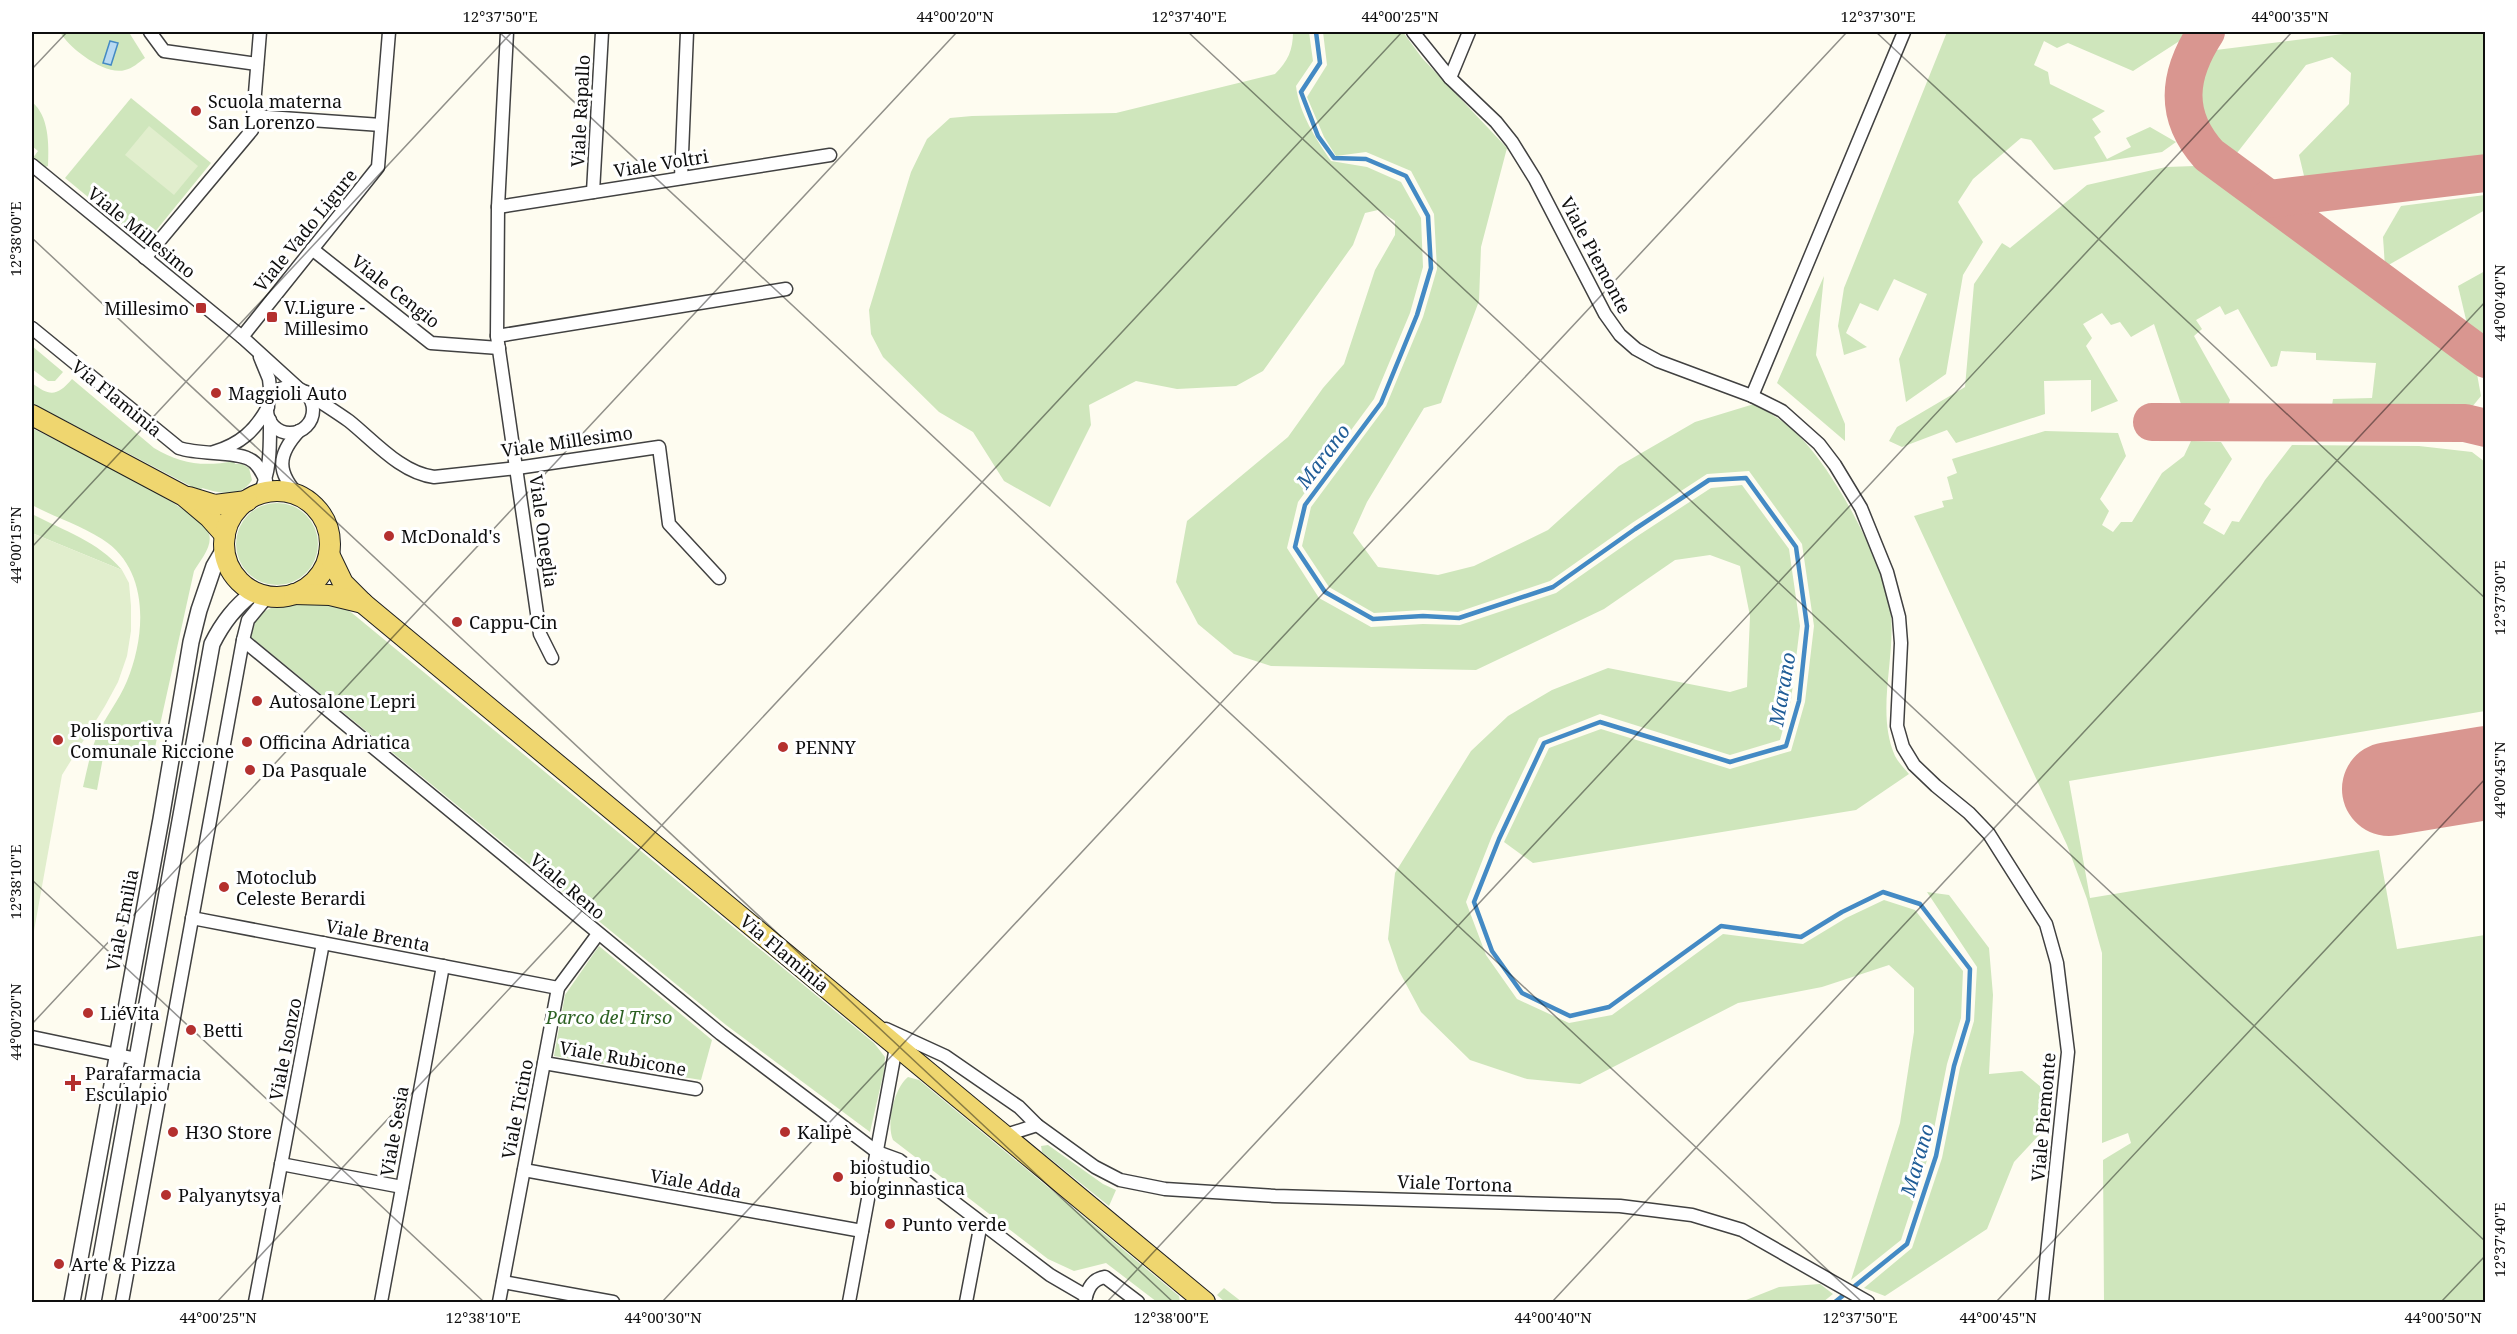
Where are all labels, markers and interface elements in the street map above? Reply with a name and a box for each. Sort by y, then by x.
text: 12°37'50"E [462,6,538,26]
text: 44°00'20"N [916,6,994,26]
text: 12°37'40"E [1151,6,1227,26]
text: 44°00'25"N [1361,6,1439,26]
text: 12°37'30"E [1840,6,1916,26]
text: 44°00'35"N [2251,6,2329,26]
street label: Viale Rapallo [565,54,595,168]
place label: Scuola materna San Lorenzo [208,89,342,134]
marker: Scuola materna San Lorenzo [189,104,203,118]
street label: Viale Voltri [612,144,710,182]
street label: Viale Vado Ligure [248,164,362,296]
street label: Viale Millesimo [83,181,201,283]
street label: Viale Piemonte [1555,192,1637,318]
text: 12°38'00"E [5,201,25,277]
street label: Viale Cengio [347,249,445,333]
text: 44°00'40"N [2489,264,2509,342]
place label: V.Ligure - Millesimo [284,295,369,340]
place label: Millesimo [104,296,189,320]
marker: Millesimo [194,301,208,315]
marker: V.Ligure - Millesimo [265,310,279,324]
street label: Via Flaminia [67,354,167,442]
place label: Maggioli Auto [228,381,347,405]
marker: Maggioli Auto [209,386,223,400]
water label: Marano [1289,418,1356,495]
street label: Viale Millesimo [500,420,634,462]
street label: Viale Oneglia [524,473,564,589]
text: 44°00'15"N [5,506,25,584]
place label: McDonald's [401,524,501,548]
marker: McDonald's [382,529,396,543]
text: 12°37'30"E [2489,560,2509,636]
place label: Cappu-Cin [469,610,558,634]
marker: Cappu-Cin [450,615,464,629]
water label: Marano [1762,650,1802,729]
place label: Autosalone Lepri [269,689,416,713]
marker: Autosalone Lepri [250,694,264,708]
place label: Polisportiva Comunale Riccione [70,718,234,763]
place label: Officina Adriatica [259,730,410,754]
marker: Polisportiva Comunale Riccione [51,733,65,747]
marker: Officina Adriatica [240,735,254,749]
place label: PENNY [795,735,857,759]
marker: PENNY [776,740,790,754]
text: 44°00'45"N [2489,741,2509,819]
place label: Da Pasquale [262,758,367,782]
marker: Da Pasquale [243,763,257,777]
text: 12°38'10"E [5,844,25,920]
street label: Viale Reno [525,847,611,925]
place label: Motoclub Celeste Berardi [236,865,366,910]
street label: Viale Emilia [100,867,144,973]
marker: Motoclub Celeste Berardi [217,880,231,894]
street label: Via Flaminia [735,909,835,997]
street label: Viale Brenta [324,913,432,957]
text: 44°00'20"N [5,983,25,1061]
street label: Viale Isonzo [263,996,307,1102]
place label: LiéVita [100,1001,160,1025]
park label: Parco del Tirso [545,1005,672,1029]
marker: LiéVita [81,1006,95,1020]
place label: Betti [203,1018,243,1042]
marker: Betti [184,1023,198,1037]
street label: Viale Rubicone [558,1035,688,1081]
street label: Viale Piemonte [2025,1052,2061,1182]
street label: Viale Ticino [496,1057,538,1161]
place label: Parafarmacia Esculapio [85,1061,201,1106]
marker: Parafarmacia Esculapio [66,1076,80,1090]
street label: Viale Sesia [374,1084,414,1178]
place label: H3O Store [185,1120,272,1144]
place label: Kalipè [797,1120,852,1144]
water label: Marano [1894,1121,1940,1200]
marker: H3O Store [166,1125,180,1139]
marker: Kalipè [778,1125,792,1139]
place label: biostudio bioginnastica [850,1155,965,1200]
street label: Viale Adda [648,1163,744,1203]
street label: Viale Tortona [1397,1169,1513,1197]
marker: biostudio bioginnastica [831,1170,845,1184]
place label: Palyanytsya [178,1183,281,1207]
marker: Palyanytsya [159,1188,173,1202]
text: 12°37'40"E [2489,1202,2509,1278]
place label: Punto verde [902,1212,1007,1236]
marker: Punto verde [883,1217,897,1231]
place label: Arte & Pizza [71,1252,176,1276]
marker: Arte & Pizza [52,1257,66,1271]
text: 44°00'25"N [179,1307,257,1327]
text: 12°38'10"E [445,1307,521,1327]
text: 44°00'30"N [624,1307,702,1327]
text: 12°38'00"E [1133,1307,1209,1327]
text: 44°00'40"N [1514,1307,1592,1327]
text: 12°37'50"E [1822,1307,1898,1327]
text: 44°00'45"N [1959,1307,2037,1327]
text: 44°00'50"N [2404,1307,2482,1327]

